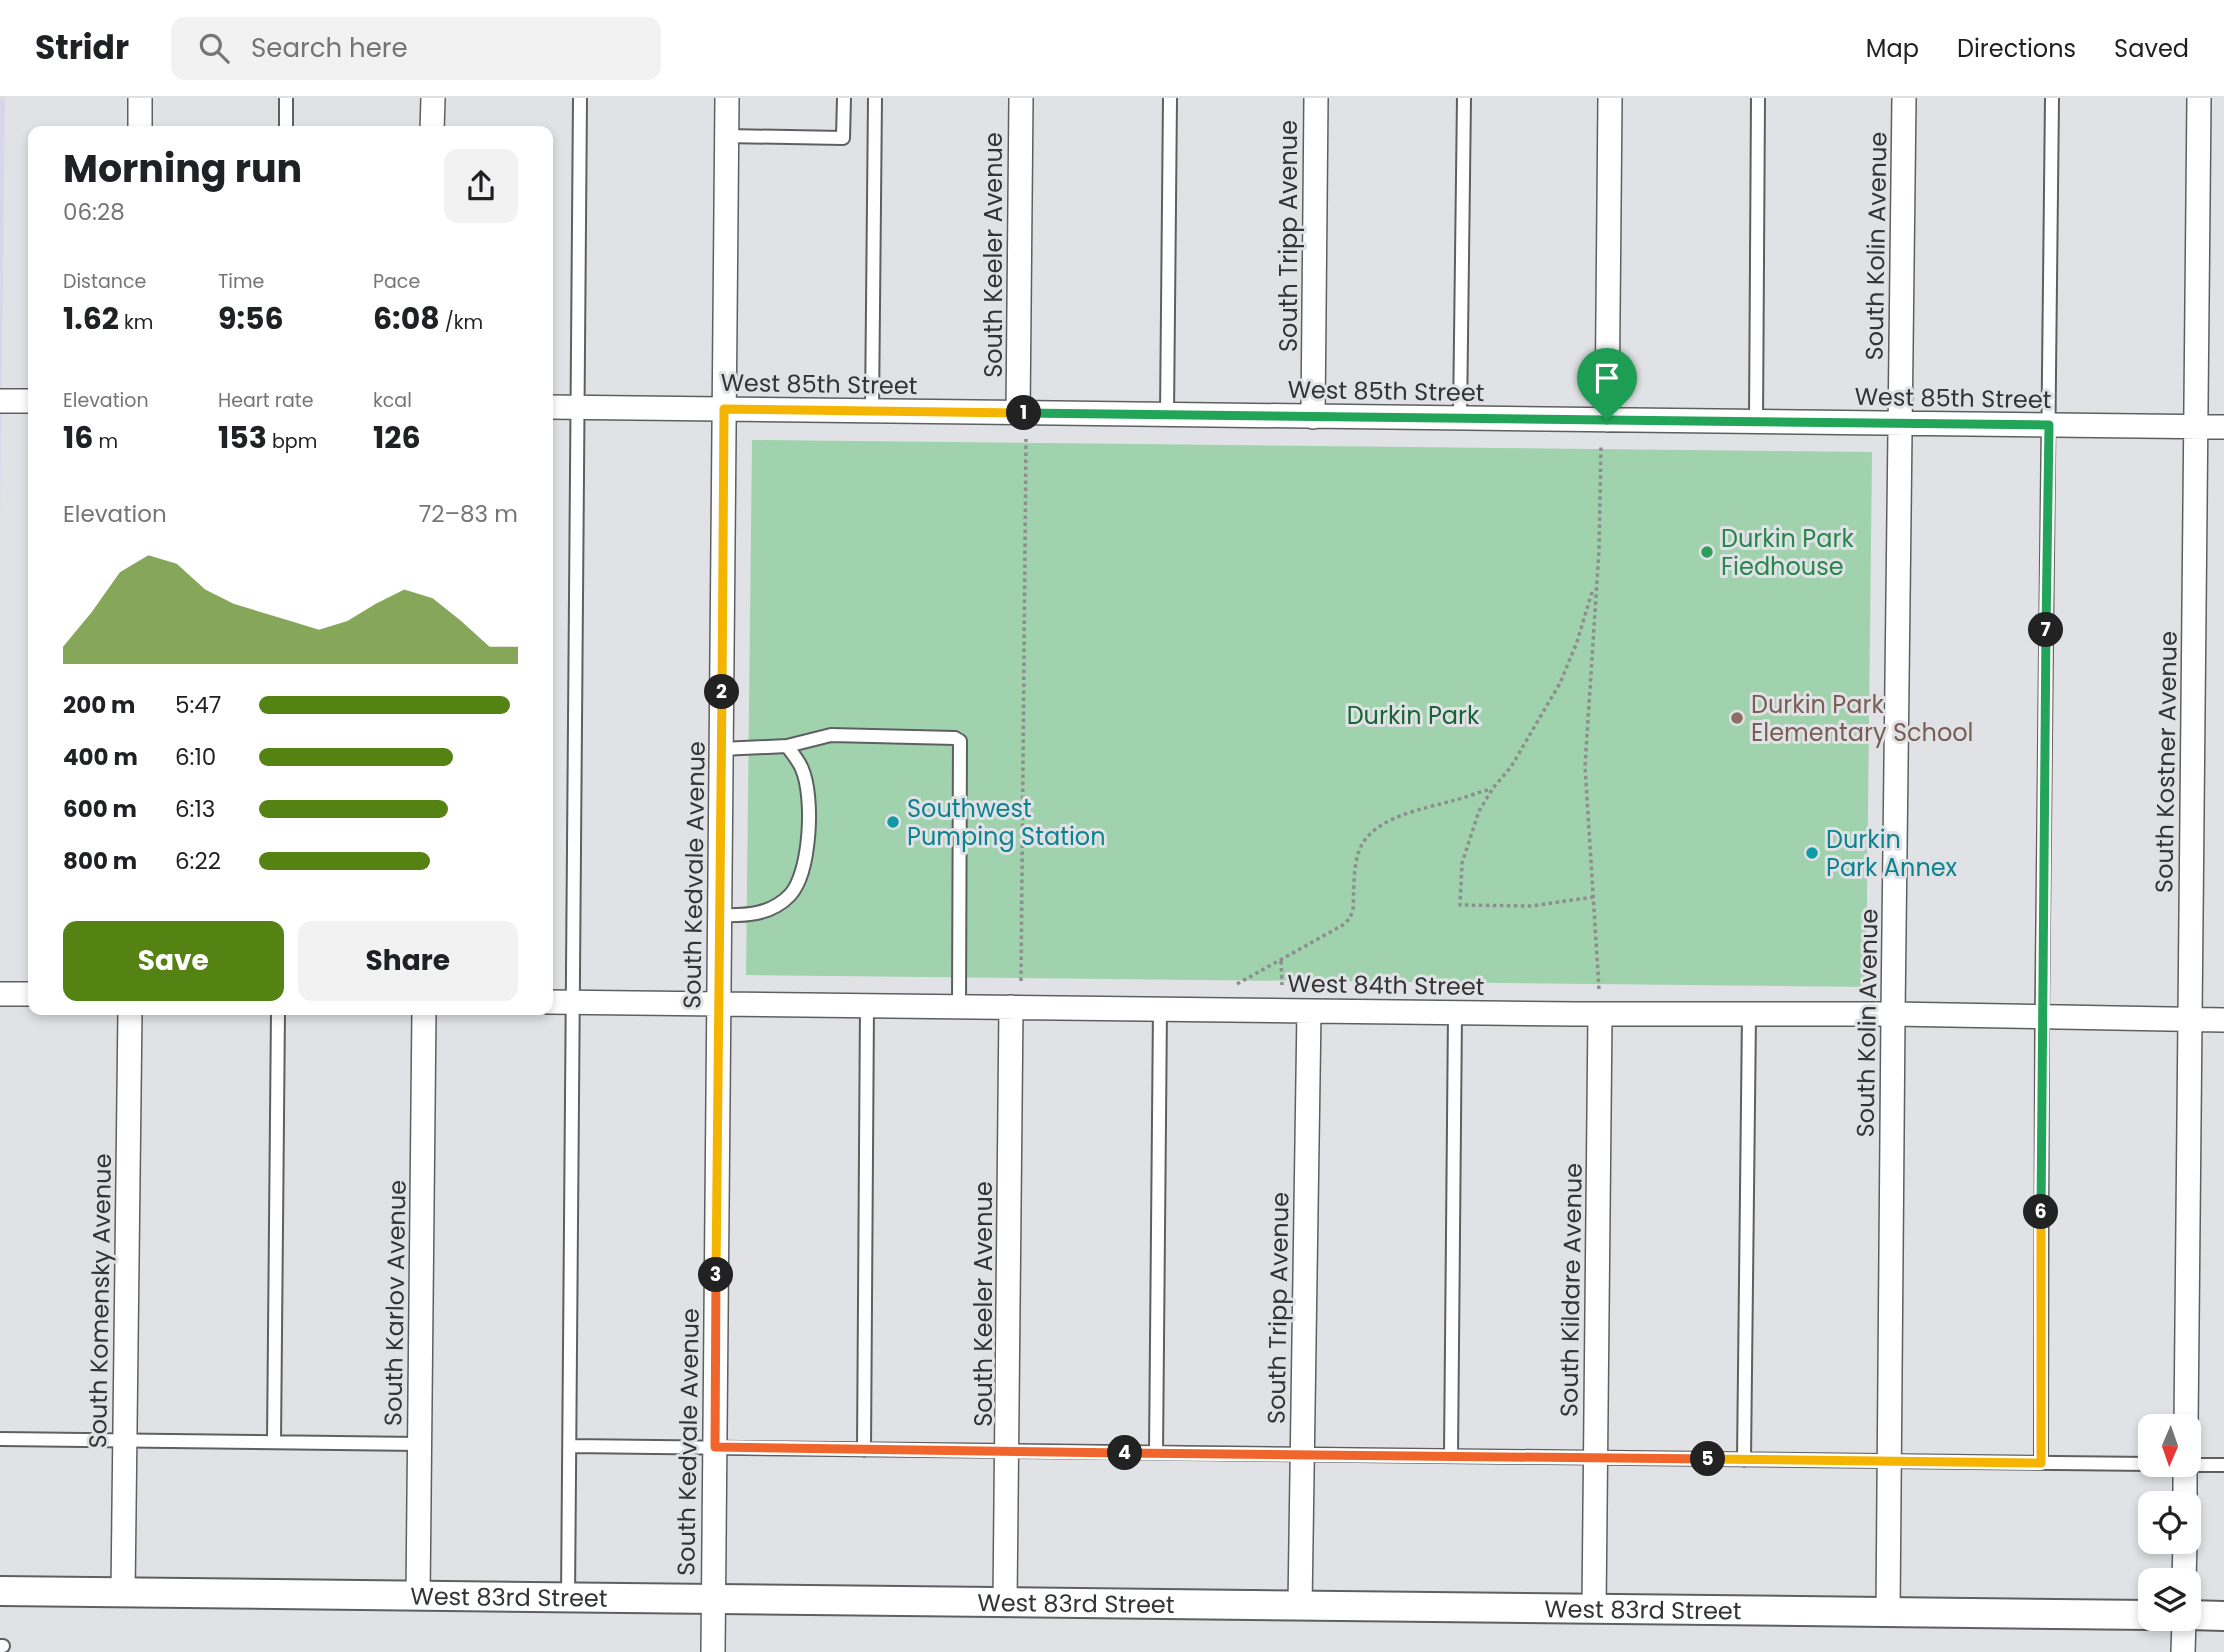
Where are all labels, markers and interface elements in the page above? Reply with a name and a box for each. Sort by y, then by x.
search box [171,17,661,80]
text: Stridr [35,24,129,71]
icon: search [195,29,233,67]
text: Search here [251,30,408,66]
text: Map [1866,32,1919,65]
text: Directions [1957,32,2076,65]
text: Saved [2114,32,2189,65]
street label: South Tripp Avenue [1272,120,1305,352]
street label: South Kolin Avenue [1858,131,1894,361]
street label: South Keeler Avenue [977,132,1010,378]
text: Morning run [63,142,302,195]
button: share [444,149,518,223]
text: 06:28 [63,196,125,228]
text: Distance [63,268,146,295]
text: Time [218,268,264,295]
text: Pace [373,268,420,295]
text: 1.62 [63,297,119,340]
text: 9:56 [218,297,284,340]
text: 6:08 [373,297,440,340]
text: km [119,309,153,336]
text: /km [440,309,483,336]
pin [1577,348,1637,420]
icon: arrive [1588,359,1626,397]
street label: West 85th Street [720,366,918,402]
street label: West 85th Street [1287,373,1485,409]
street label: West 85th Street [1854,380,2052,416]
text: Elevation [63,387,149,414]
text: Heart rate [218,387,313,414]
text: kcal [373,387,412,414]
pin: 1 [1006,396,1042,430]
text: 1 [1020,399,1027,426]
text: 16 [63,416,93,459]
text: 153 [218,416,267,459]
text: 126 [373,416,421,459]
text: m [93,428,118,455]
text: bpm [267,428,317,455]
text: Elevation [63,498,167,530]
text: 72–83 m [419,498,518,530]
place label: Durkin Park Fiedhouse [1721,522,1854,583]
marker: Durkin Park Fiedhouse [1699,544,1715,560]
pin: 7 [2028,612,2064,648]
text: 7 [2040,616,2051,643]
street label: South Kostner Avenue [2147,631,2185,893]
pin: 2 [704,674,740,710]
text: 2 [716,678,727,705]
place label: Durkin Park Elementary School [1751,688,1974,749]
text: 200 m [63,689,135,721]
text: 5:47 [175,689,221,721]
park label: Durkin Park [1347,699,1480,732]
marker: Durkin Park Elementary School [1729,710,1745,726]
text: 400 m [63,741,138,773]
text: 6:10 [175,741,216,773]
street label: South Kedvale Avenue [675,741,713,1009]
place label: Southwest Pumping Station [907,792,1106,853]
text: 600 m [63,793,137,825]
text: 6:13 [175,793,215,825]
marker: Southwest Pumping Station [885,814,901,830]
place label: Durkin Park Annex [1826,823,1958,884]
text: 800 m [63,845,137,877]
text: 6:22 [175,845,221,877]
marker: Durkin Park Annex [1804,845,1820,861]
street label: South Kolin Avenue [1849,908,1885,1138]
button: Save [63,921,284,1001]
button: Share [298,921,518,1001]
street label: West 84th Street [1287,967,1485,1003]
street label: South Komensky Avenue [81,1153,119,1449]
street label: South Kildare Avenue [1552,1163,1590,1417]
street label: South Karlov Avenue [376,1180,414,1426]
street label: South Keeler Avenue [967,1181,1000,1427]
street label: South Tripp Avenue [1259,1192,1297,1424]
pin: 6 [2024,1194,2058,1230]
text: 6 [2034,1198,2047,1225]
pin: 3 [698,1258,734,1292]
text: 3 [710,1261,721,1288]
street label: South Kedvale Avenue [669,1308,707,1576]
north arrow [2138,1414,2202,1477]
map controls [2138,1414,2201,1631]
pin: 4 [1108,1436,1142,1470]
text: 4 [1118,1439,1131,1466]
pin: 5 [1690,1442,1726,1476]
text: 5 [1701,1445,1714,1472]
button: locate [2138,1491,2201,1554]
button: layers [2138,1568,2201,1631]
street label: West 83rd Street [410,1579,608,1614]
street label: West 83rd Street [977,1585,1175,1621]
street label: West 83rd Street [1544,1592,1742,1627]

